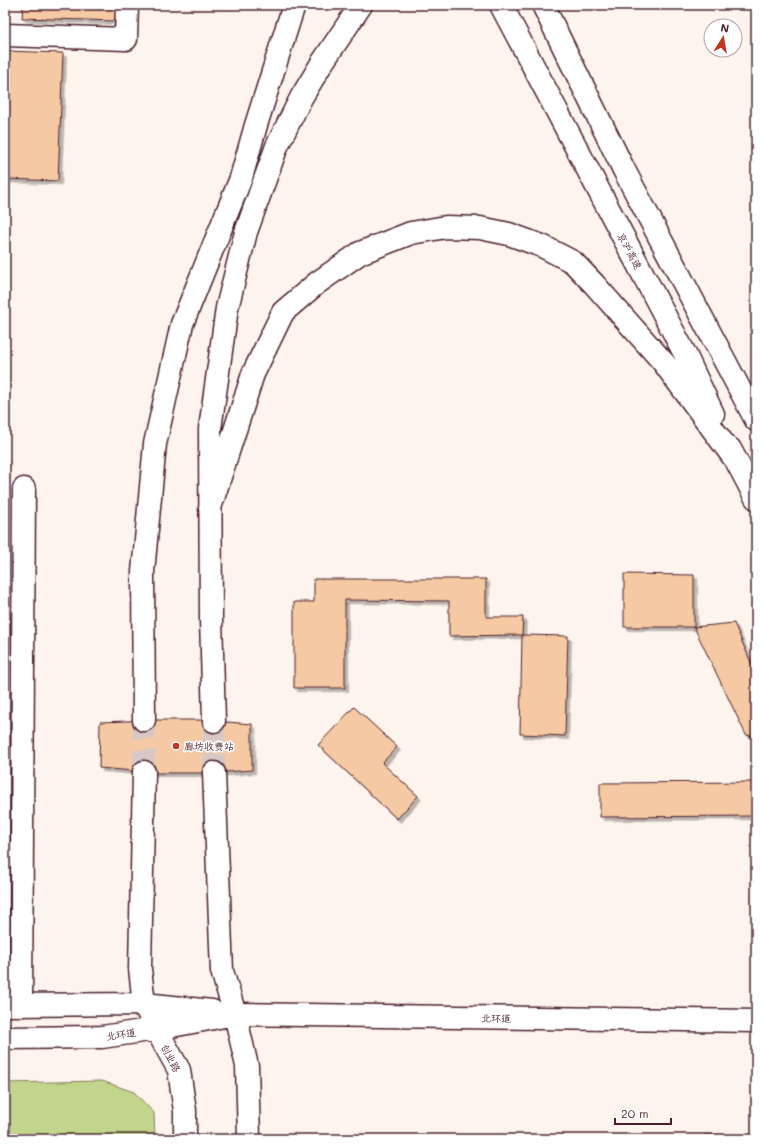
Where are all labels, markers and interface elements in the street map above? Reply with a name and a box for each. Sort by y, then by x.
north arrow [703,18,743,58]
text: N [719,20,731,36]
street label: 京沪高速 [614,230,646,272]
place label: 廊坊收费站 [184,739,234,753]
marker: 廊坊收费站 [171,741,181,751]
street label: 北环道 [481,1011,511,1025]
street label: 北环道 [105,1025,137,1043]
street label: 创业路 [158,1041,184,1075]
scale bar [615,1100,671,1126]
text: 20 m [621,1105,649,1121]

